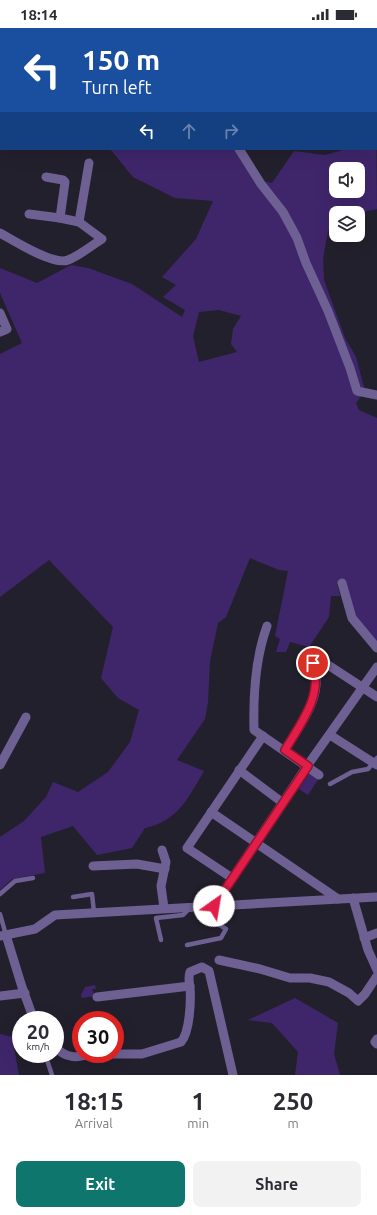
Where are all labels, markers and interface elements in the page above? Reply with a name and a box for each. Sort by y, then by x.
text: 18:14 [20,6,58,23]
icon: left [16,44,68,96]
text: 150 m [82,44,160,75]
text: Turn left [82,77,152,97]
icon: left [136,120,158,142]
icon: ahead [178,120,200,142]
icon: right [220,120,242,142]
map controls [329,162,365,242]
button: sound [329,162,365,198]
button: layers [329,206,365,242]
pin [296,646,330,680]
icon: arrive [302,652,324,674]
position arrow [193,885,235,927]
speed limit sign: 30 [72,1011,124,1063]
text: 20 [27,1020,49,1043]
text: km/h [26,1041,50,1052]
text: 18:15 [64,1088,124,1115]
text: 1 [191,1088,205,1115]
text: 250 [273,1088,313,1115]
text: Arrival [75,1116,113,1130]
text: min [187,1116,209,1130]
text: m [287,1116,299,1130]
button: Exit [16,1161,185,1207]
button: Share [193,1161,361,1207]

